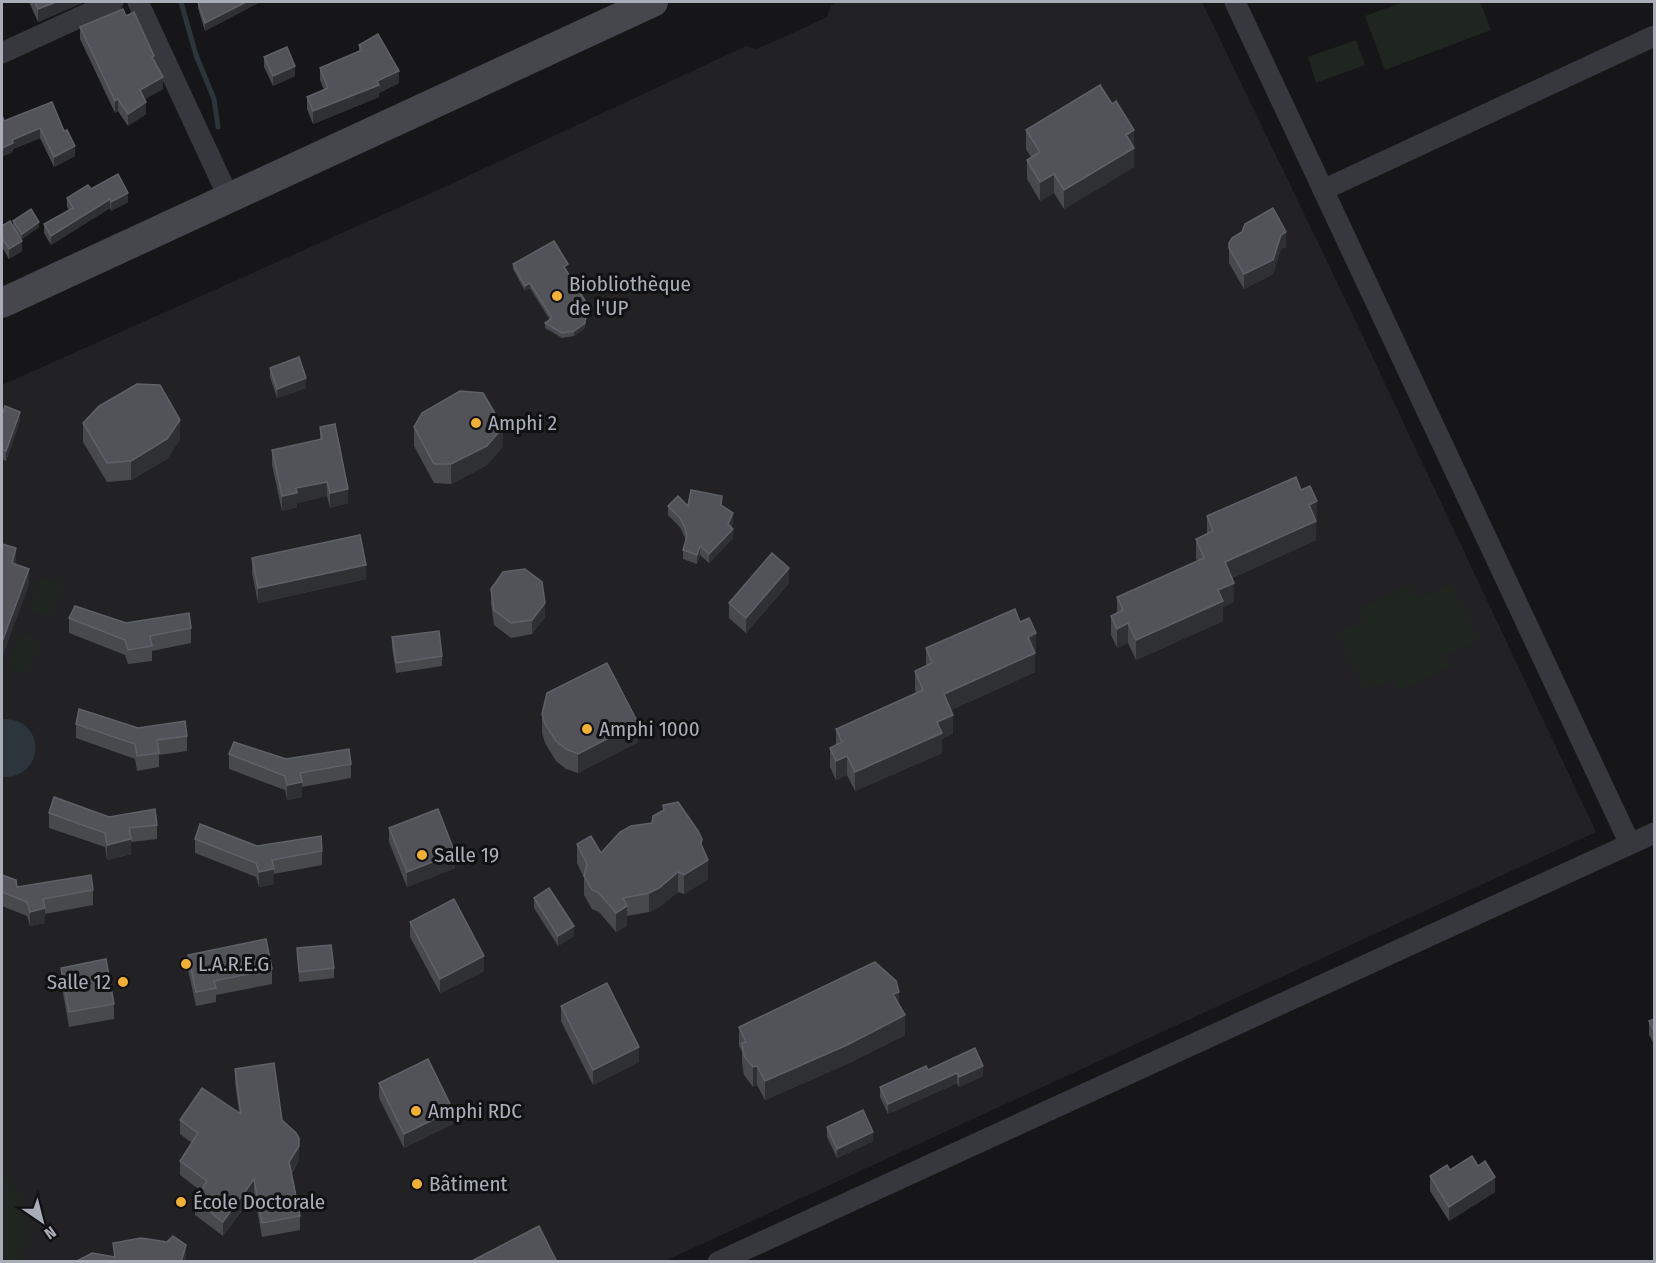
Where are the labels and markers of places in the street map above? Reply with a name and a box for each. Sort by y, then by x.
place label: Biobliothèque de l'UP [569,271,691,321]
marker: Biobliothèque de l'UP [550,289,564,303]
place label: Amphi 2 [488,410,557,436]
marker: Amphi 2 [469,416,483,430]
place label: Amphi 1000 [599,716,700,742]
marker: Amphi 1000 [580,722,594,736]
place label: Salle 19 [434,842,499,868]
marker: Salle 19 [415,848,429,862]
place label: L.A.R.E.G [198,951,269,977]
marker: L.A.R.E.G [179,957,193,971]
place label: Salle 12 [47,969,111,995]
marker: Salle 12 [116,975,130,989]
place label: Amphi RDC [428,1098,522,1124]
marker: Amphi RDC [409,1104,423,1118]
place label: Bâtiment [429,1171,508,1197]
marker: Bâtiment [410,1177,424,1191]
place label: École Doctorale [193,1189,325,1215]
marker: École Doctorale [174,1195,188,1209]

